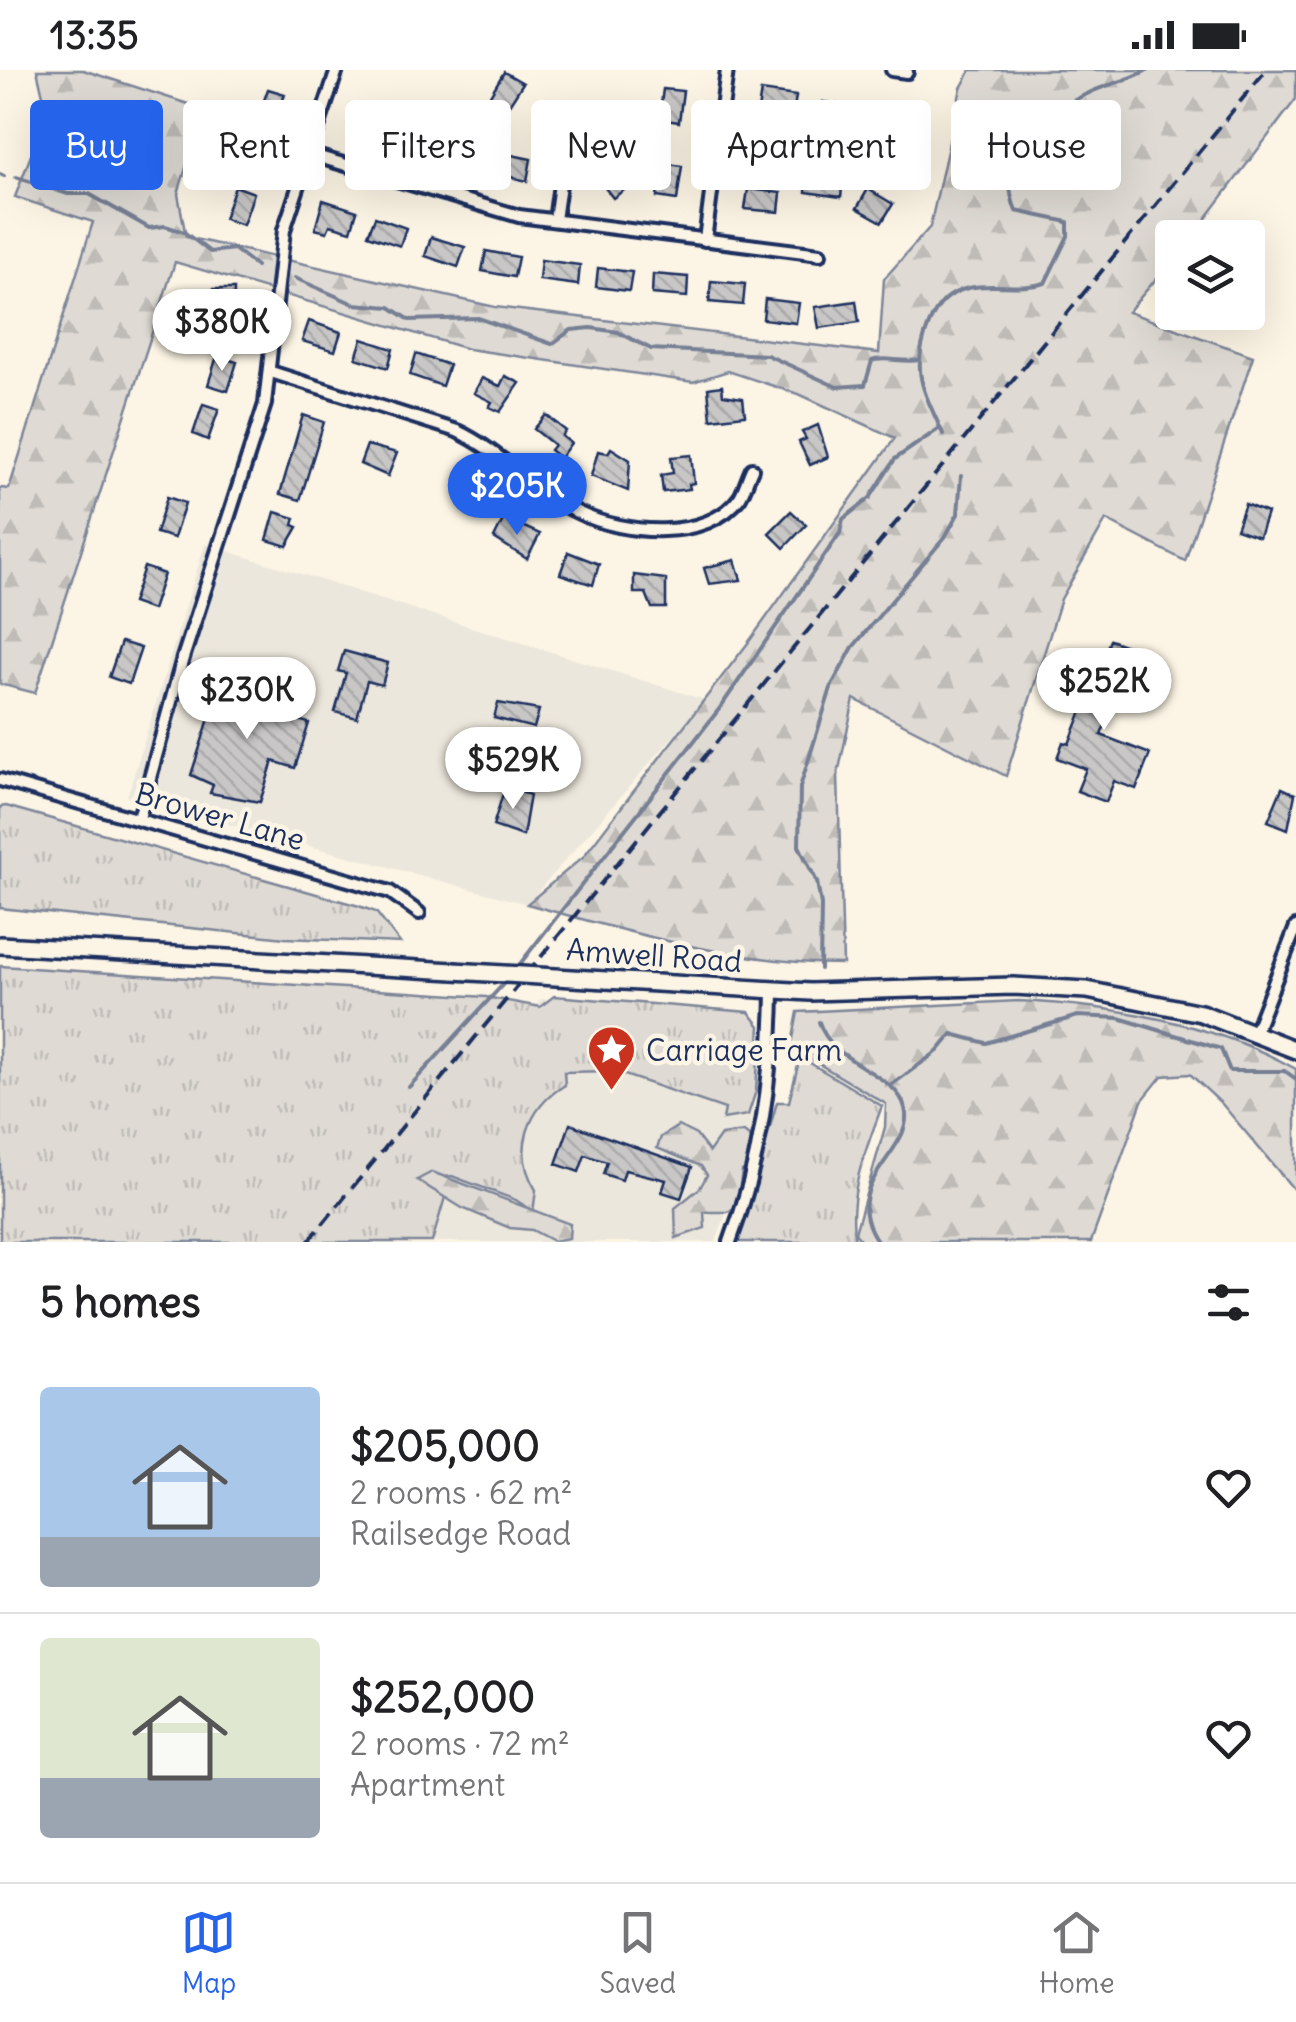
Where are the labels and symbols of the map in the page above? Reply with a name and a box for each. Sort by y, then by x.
pin: $380K [152,289,292,374]
pin: $205K [447,453,587,538]
pin: $252K [1034,648,1174,733]
pin: $230K [177,657,317,742]
pin: $529K [443,727,583,812]
street label: Brower Lane [131,774,309,858]
street label: Amwell Road [565,930,743,980]
place icon: Carriage Farm [585,1024,637,1092]
place label: Carriage Farm [646,1031,842,1069]

